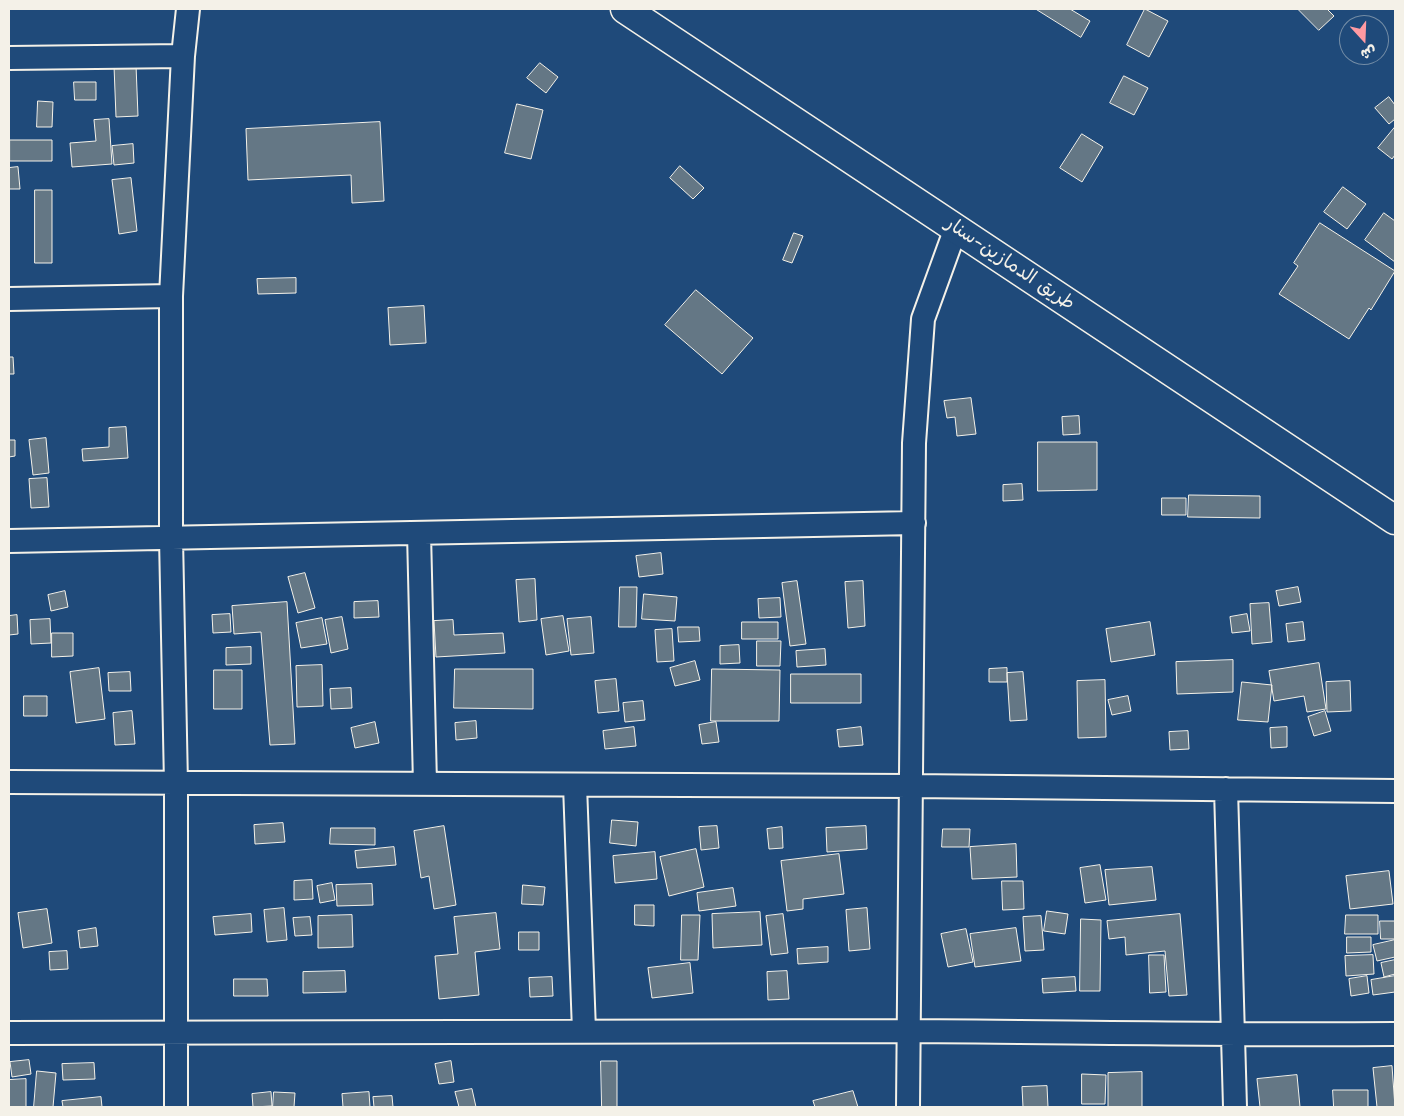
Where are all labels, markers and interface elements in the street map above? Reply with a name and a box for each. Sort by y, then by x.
north arrow [1339,15,1389,65]
text: ش [1358,42,1379,64]
street label: طريق الدمازين-سنار [941,212,1079,316]

